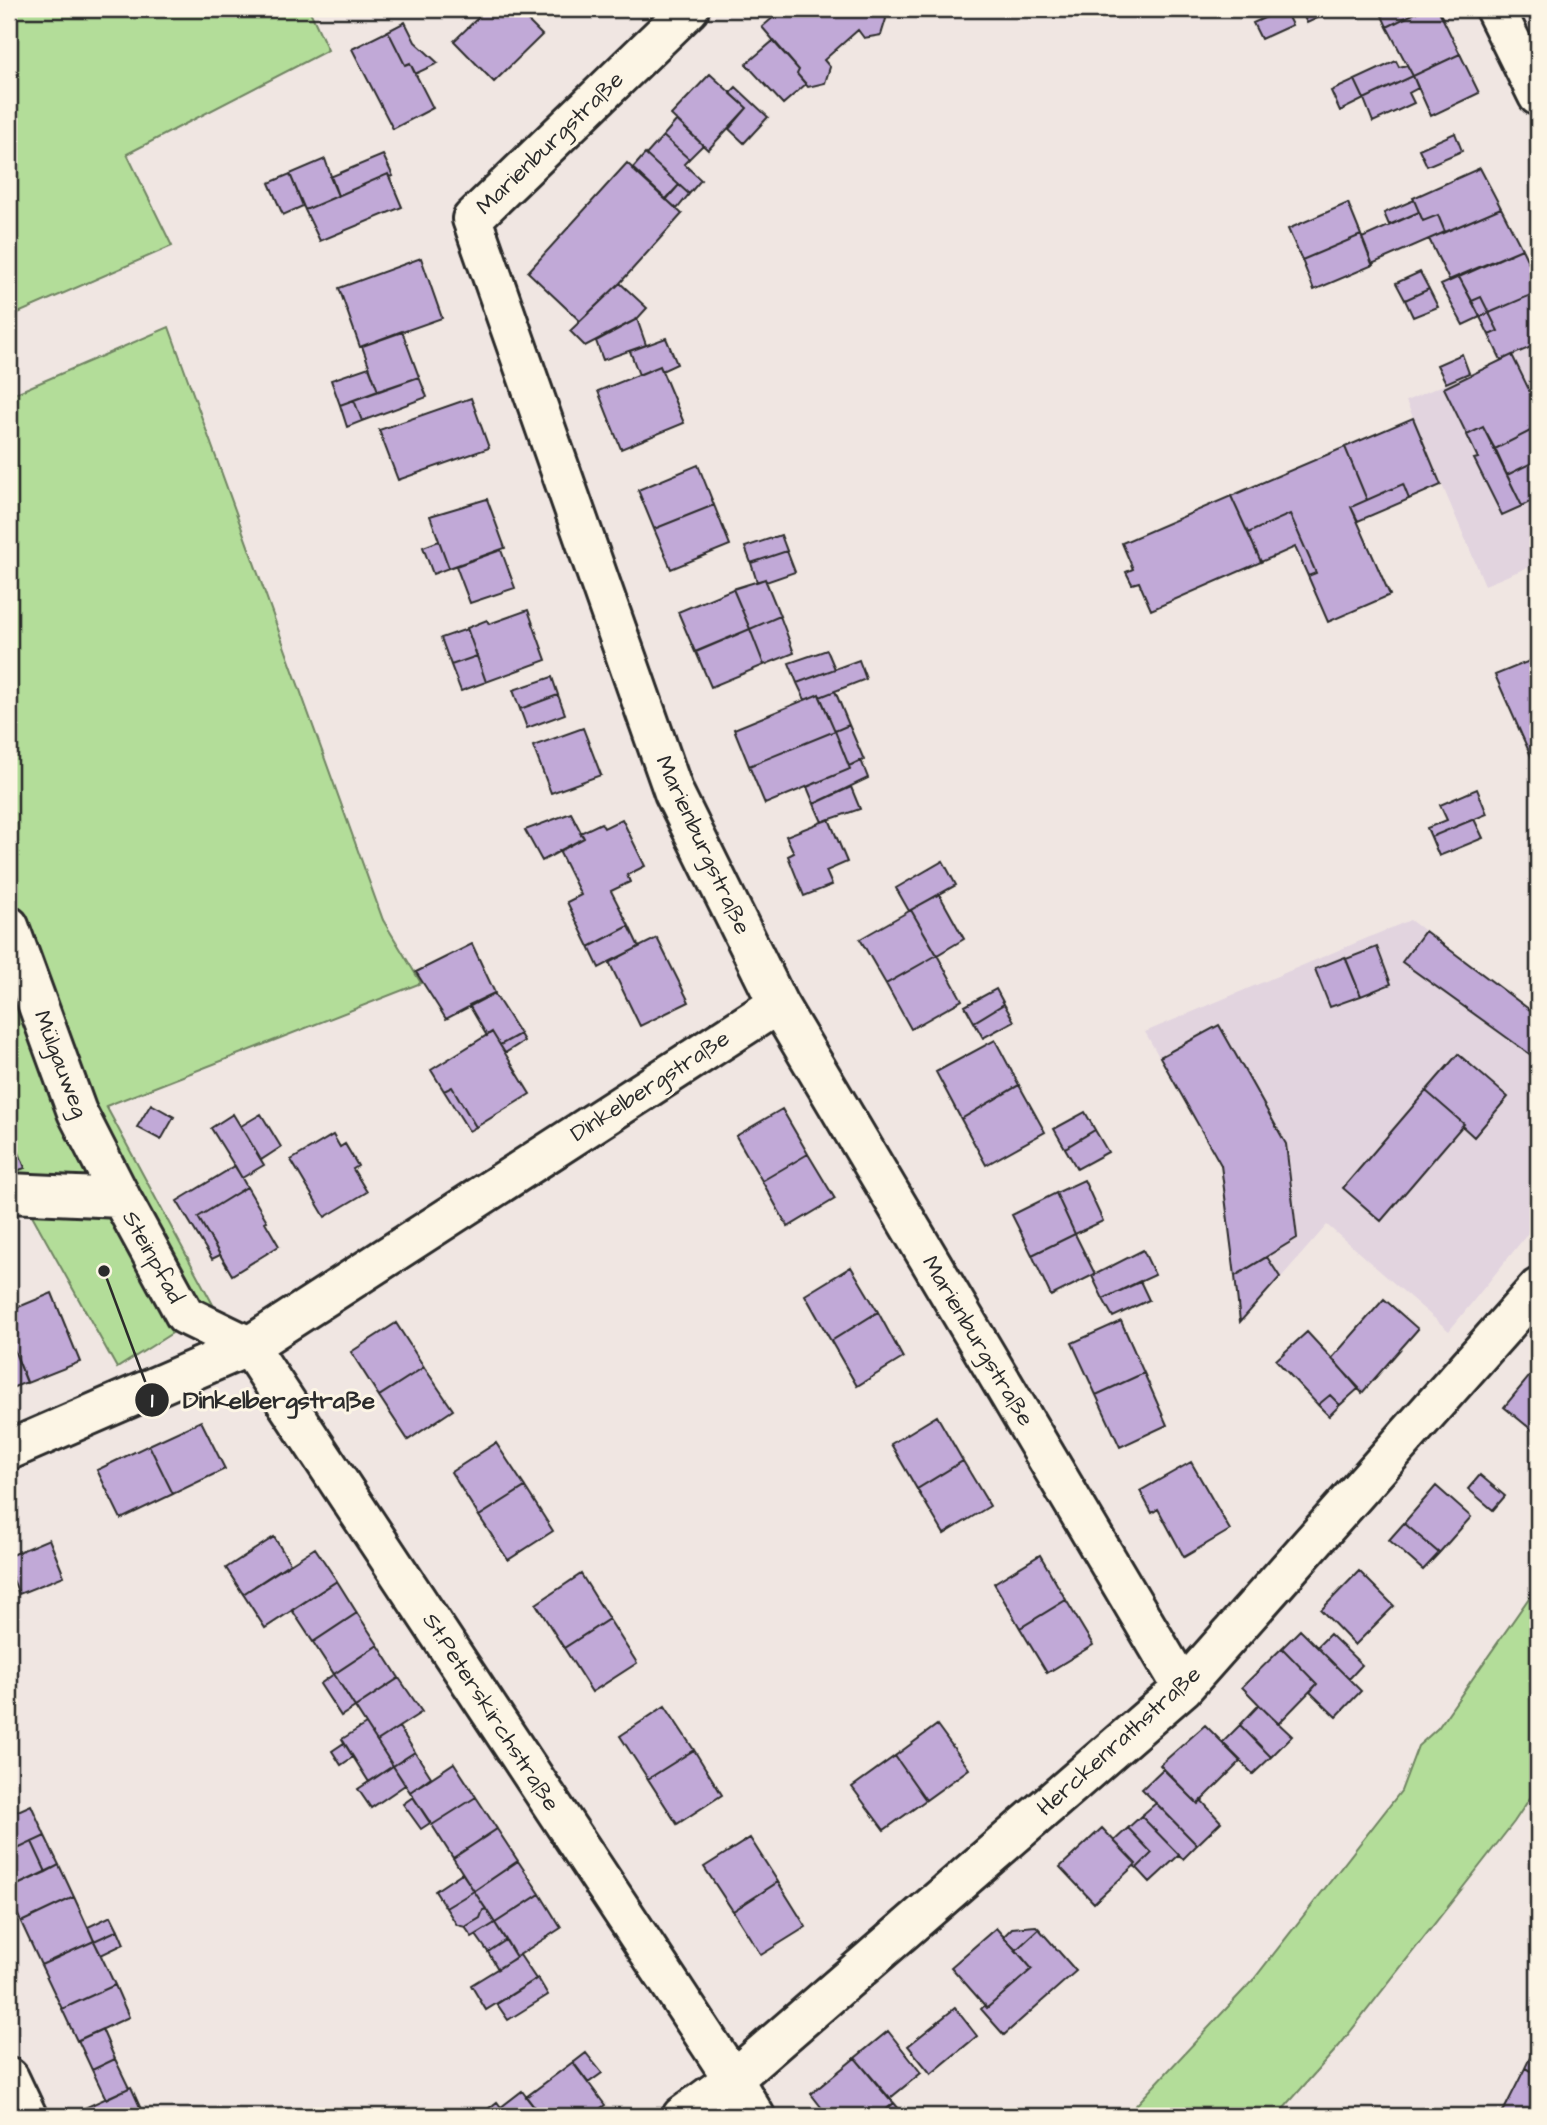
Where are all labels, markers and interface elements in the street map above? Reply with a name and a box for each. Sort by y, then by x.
street label: Marienburgstraße [469,64,632,223]
street label: Marienburgstraße [647,750,759,940]
street label: Mülgauweg [25,1006,96,1123]
street label: Dinkelbergstraße [564,1022,736,1150]
street label: Steinpfad [114,1205,192,1309]
street label: Marienburgstraße [913,1250,1042,1433]
callout: Dinkelbergstraße [134,1377,389,1422]
text: Dinkelbergstraße [183,1384,375,1419]
text: 1 [151,1386,154,1415]
street label: St.Peterskirchstraße [415,1607,567,1817]
street label: Herckenrathstraße [1030,1659,1208,1823]

